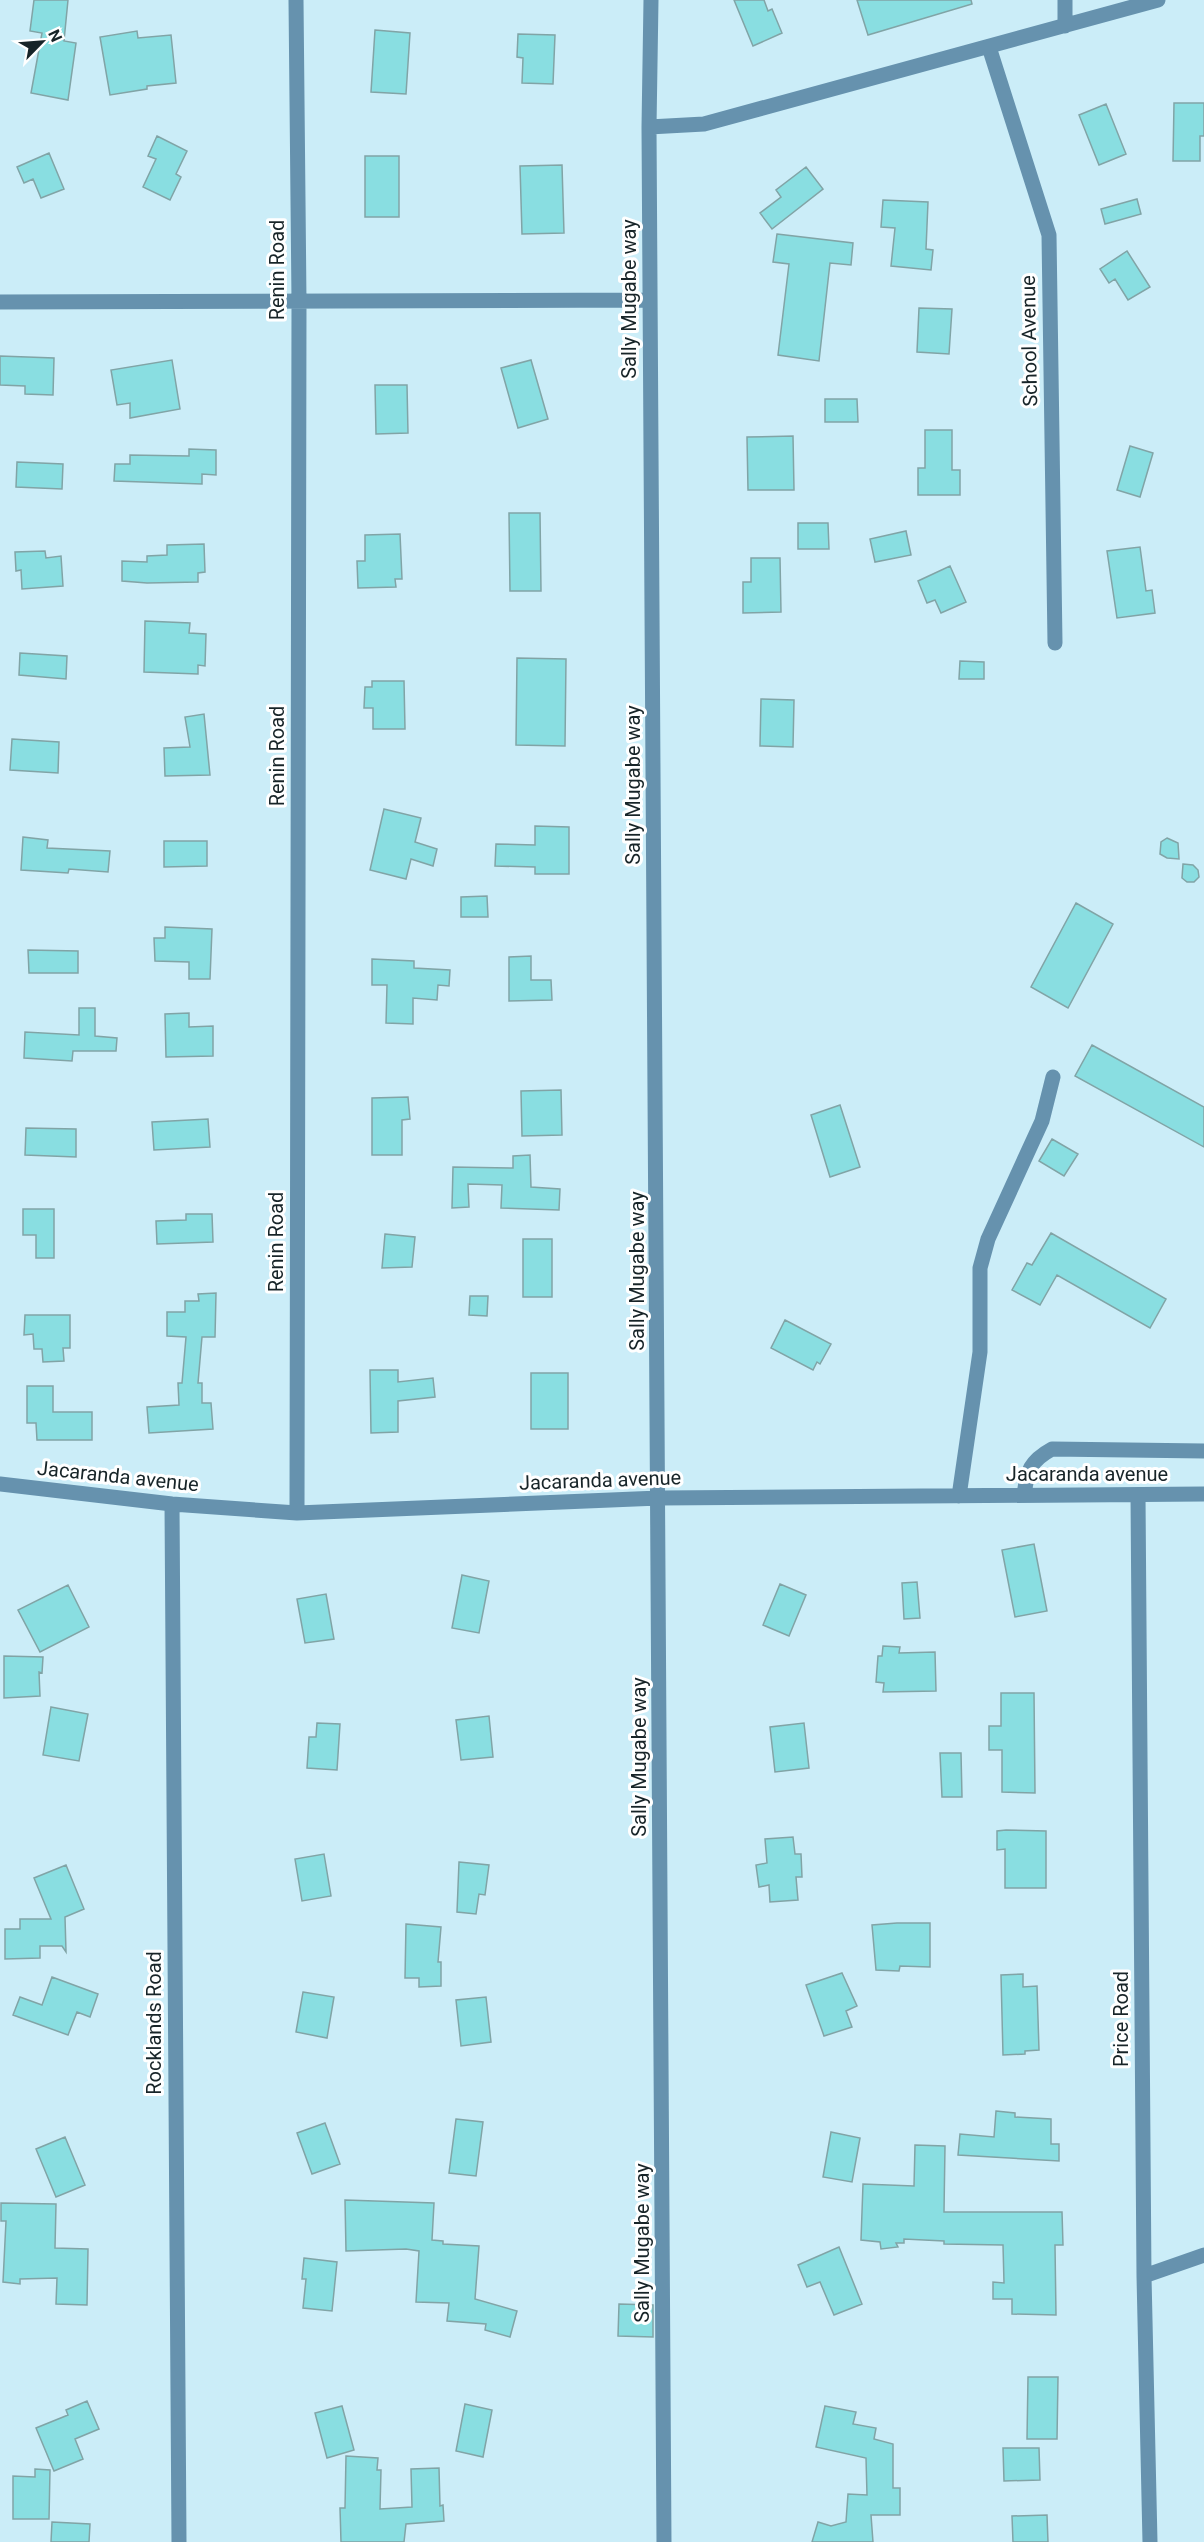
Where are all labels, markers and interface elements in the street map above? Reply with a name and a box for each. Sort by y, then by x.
north arrow [12,12,72,72]
text: N [44,27,66,45]
street label: Sally Mugabe way [617,219,641,379]
street label: Renin Road [265,220,289,320]
street label: School Avenue [1016,275,1042,407]
street label: Sally Mugabe way [621,705,645,865]
street label: Renin Road [265,706,289,806]
street label: Sally Mugabe way [625,1191,649,1351]
street label: Renin Road [264,1192,288,1292]
street label: Jacaranda avenue [36,1456,200,1496]
street label: Jacaranda avenue [1006,1462,1168,1486]
street label: Jacaranda avenue [518,1465,682,1495]
street label: Sally Mugabe way [627,1677,651,1837]
street label: Rocklands Road [142,1951,166,2095]
street label: Price Road [1109,1971,1133,2067]
street label: Sally Mugabe way [630,2163,654,2323]

